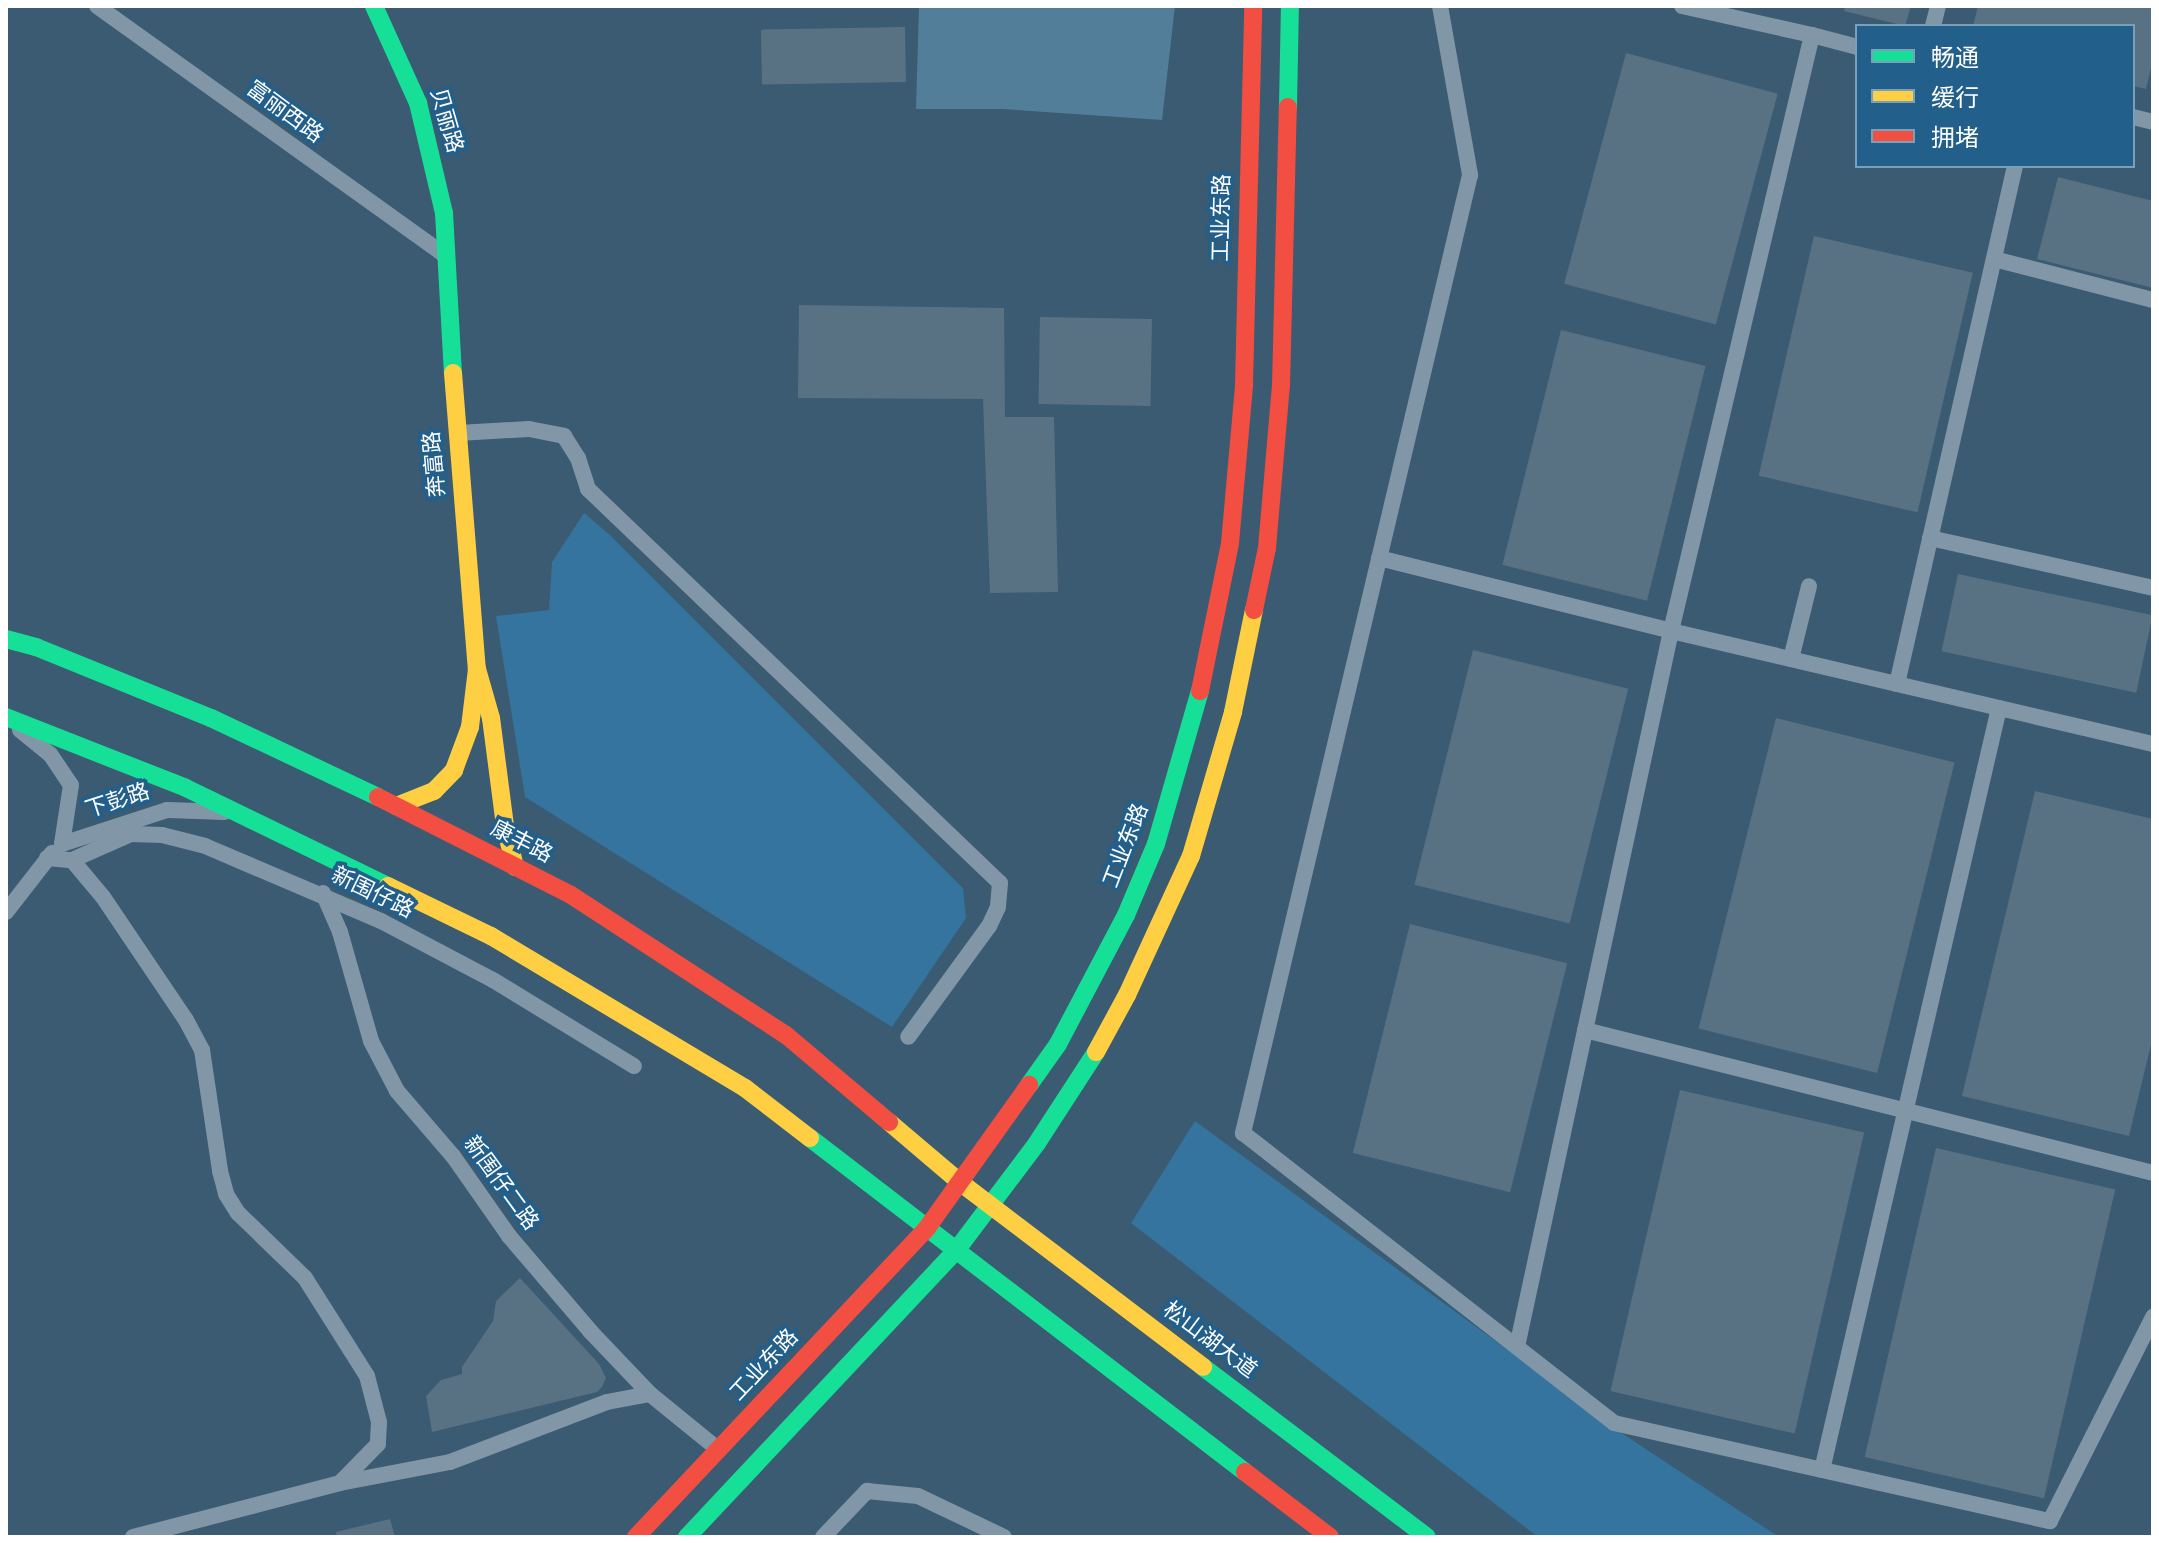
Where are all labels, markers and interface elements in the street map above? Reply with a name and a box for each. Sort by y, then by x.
legend [1855,24,2135,168]
text: 畅通 [1931,45,1979,75]
street label: 富丽西路 [241,76,327,150]
text: 缓行 [1931,85,1979,115]
street label: 贝丽路 [423,86,467,156]
text: 拥堵 [1931,125,1979,155]
street label: 工业东路 [1209,174,1237,262]
street label: 奔富路 [420,430,452,498]
street label: 下彭路 [83,779,153,825]
street label: 工业东路 [1099,800,1155,892]
street label: 康丰路 [486,816,556,870]
street label: 新围仔路 [327,863,417,925]
street label: 新围仔二路 [457,1132,543,1236]
street label: 松山湖大道 [1157,1297,1261,1385]
street label: 工业东路 [725,1325,805,1407]

